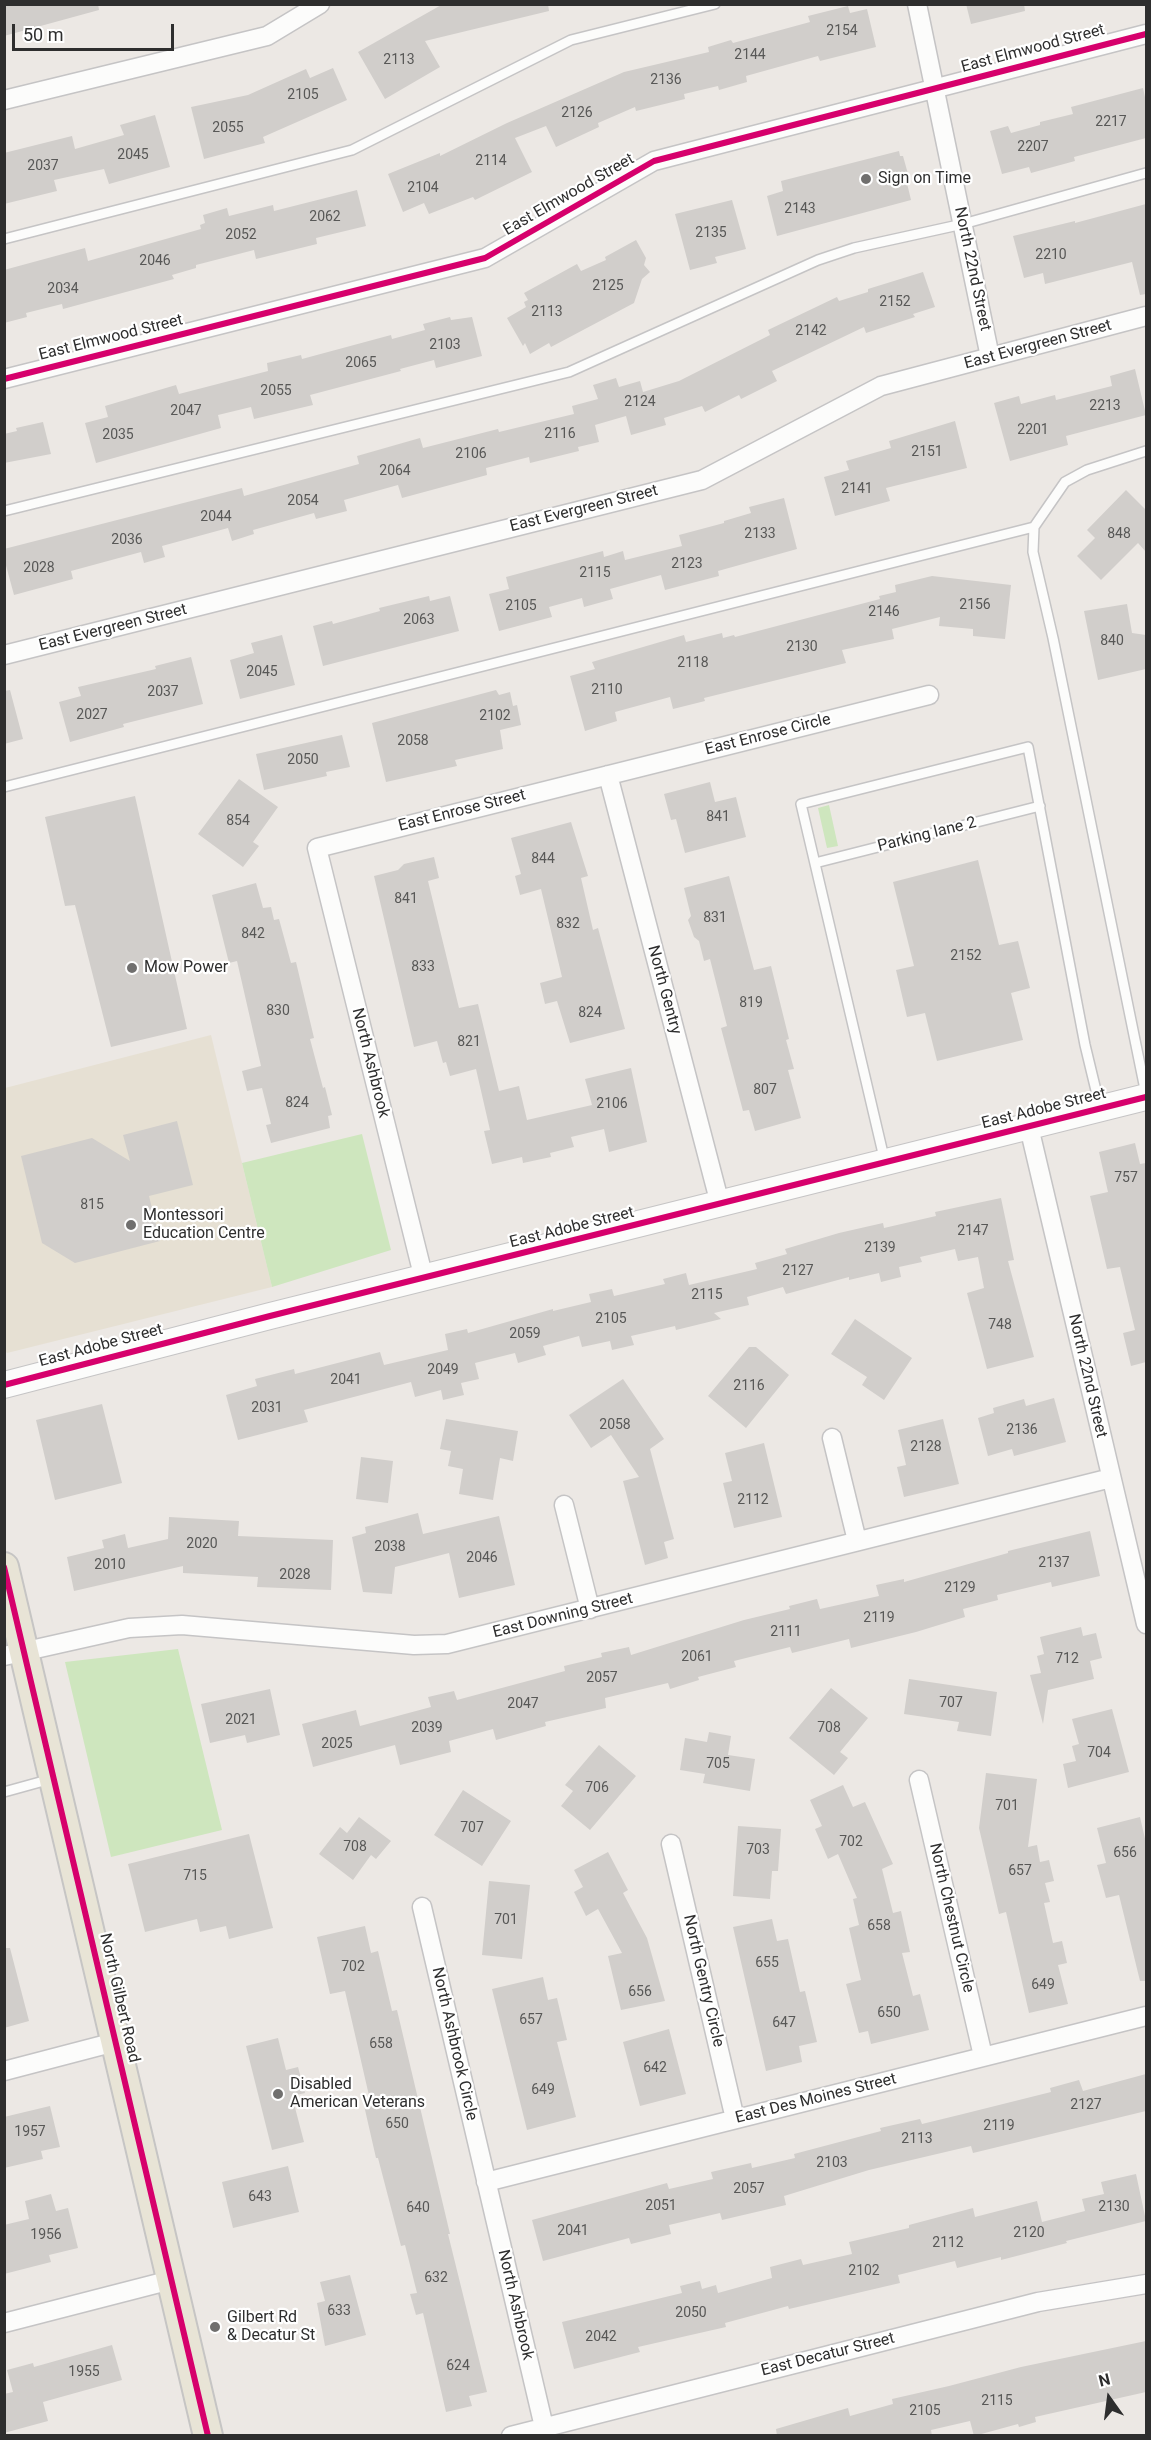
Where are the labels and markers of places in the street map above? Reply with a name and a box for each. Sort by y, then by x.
place label: Sign on Time [878,169,971,189]
marker: Sign on Time [859,172,873,186]
place label: Mow Power [144,958,228,978]
marker: Mow Power [125,961,139,975]
place label: Montessori Education Centre [143,1206,265,1244]
marker: Montessori Education Centre [124,1218,138,1232]
place label: Disabled American Veterans [290,2075,425,2113]
marker: Disabled American Veterans [271,2087,285,2101]
place label: Gilbert Rd & Decatur St [227,2308,315,2346]
marker: Gilbert Rd & Decatur St [208,2320,222,2334]

